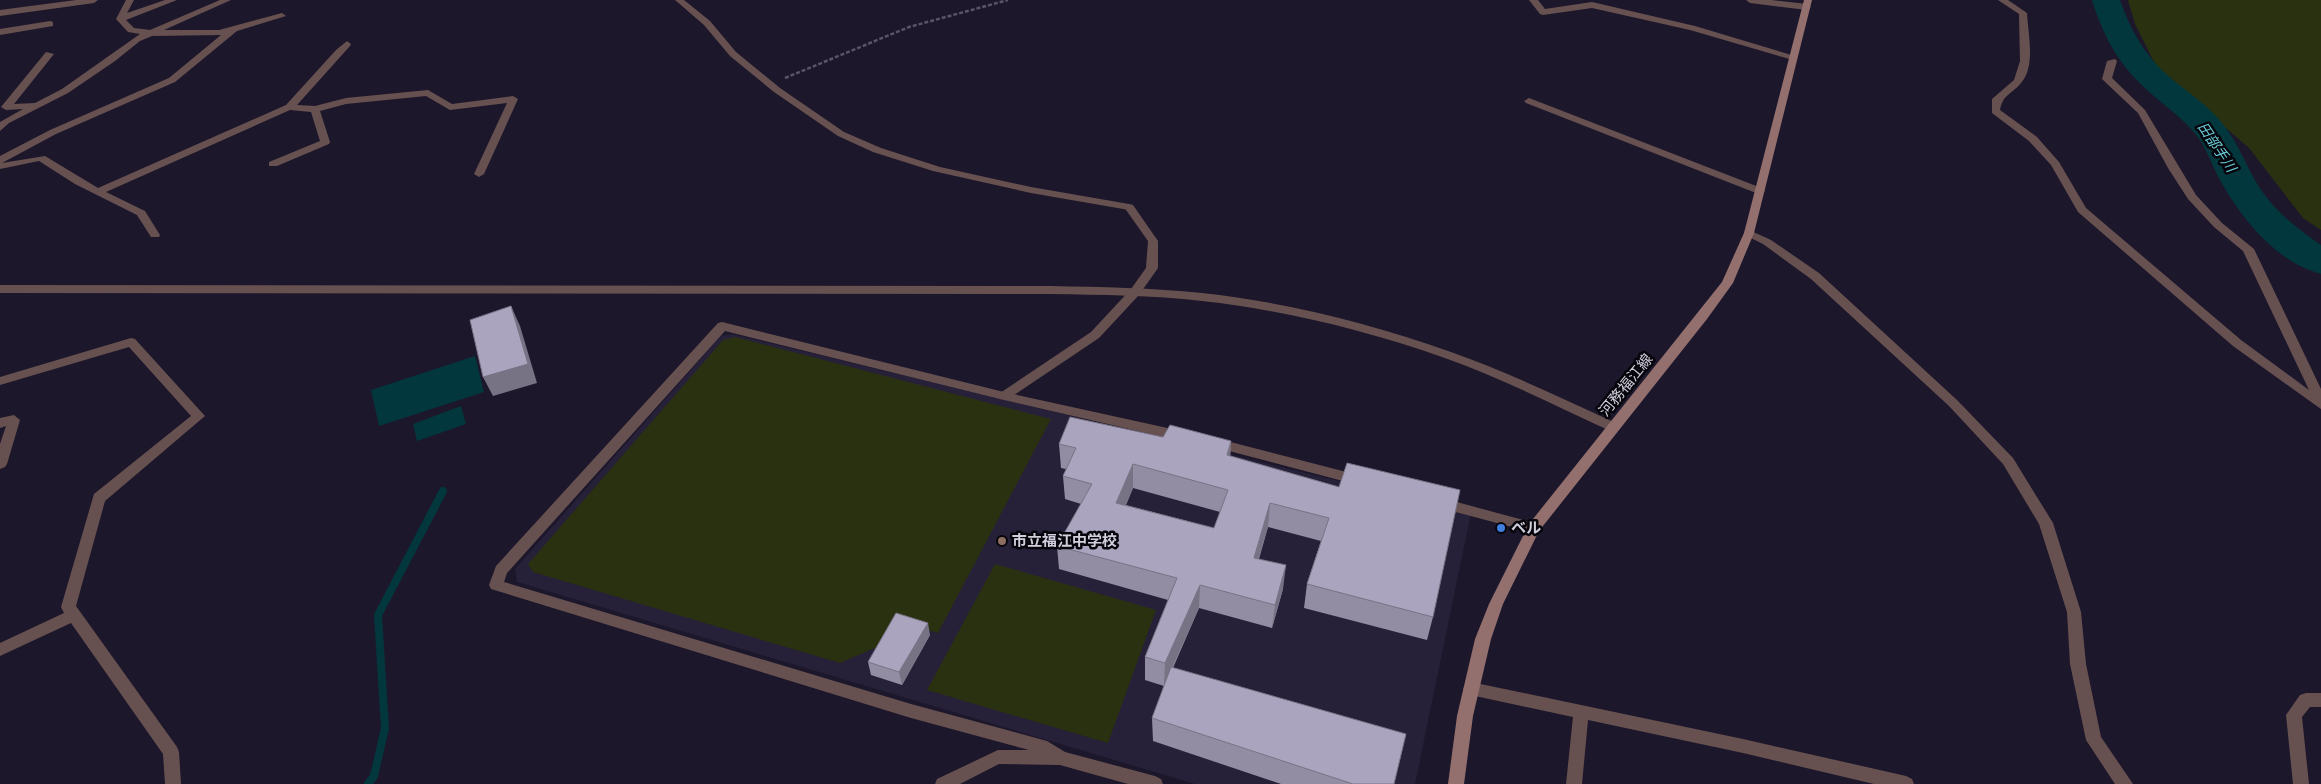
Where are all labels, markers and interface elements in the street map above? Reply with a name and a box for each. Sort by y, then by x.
water label: 田部手川 [2194,118,2243,177]
street label: 河務福江線 [1593,348,1657,420]
place label: ベル [1511,516,1541,537]
marker: ベル [1495,522,1507,534]
place label: 市立福江中学校 [1012,529,1117,550]
marker: 市立福江中学校 [996,535,1008,547]

